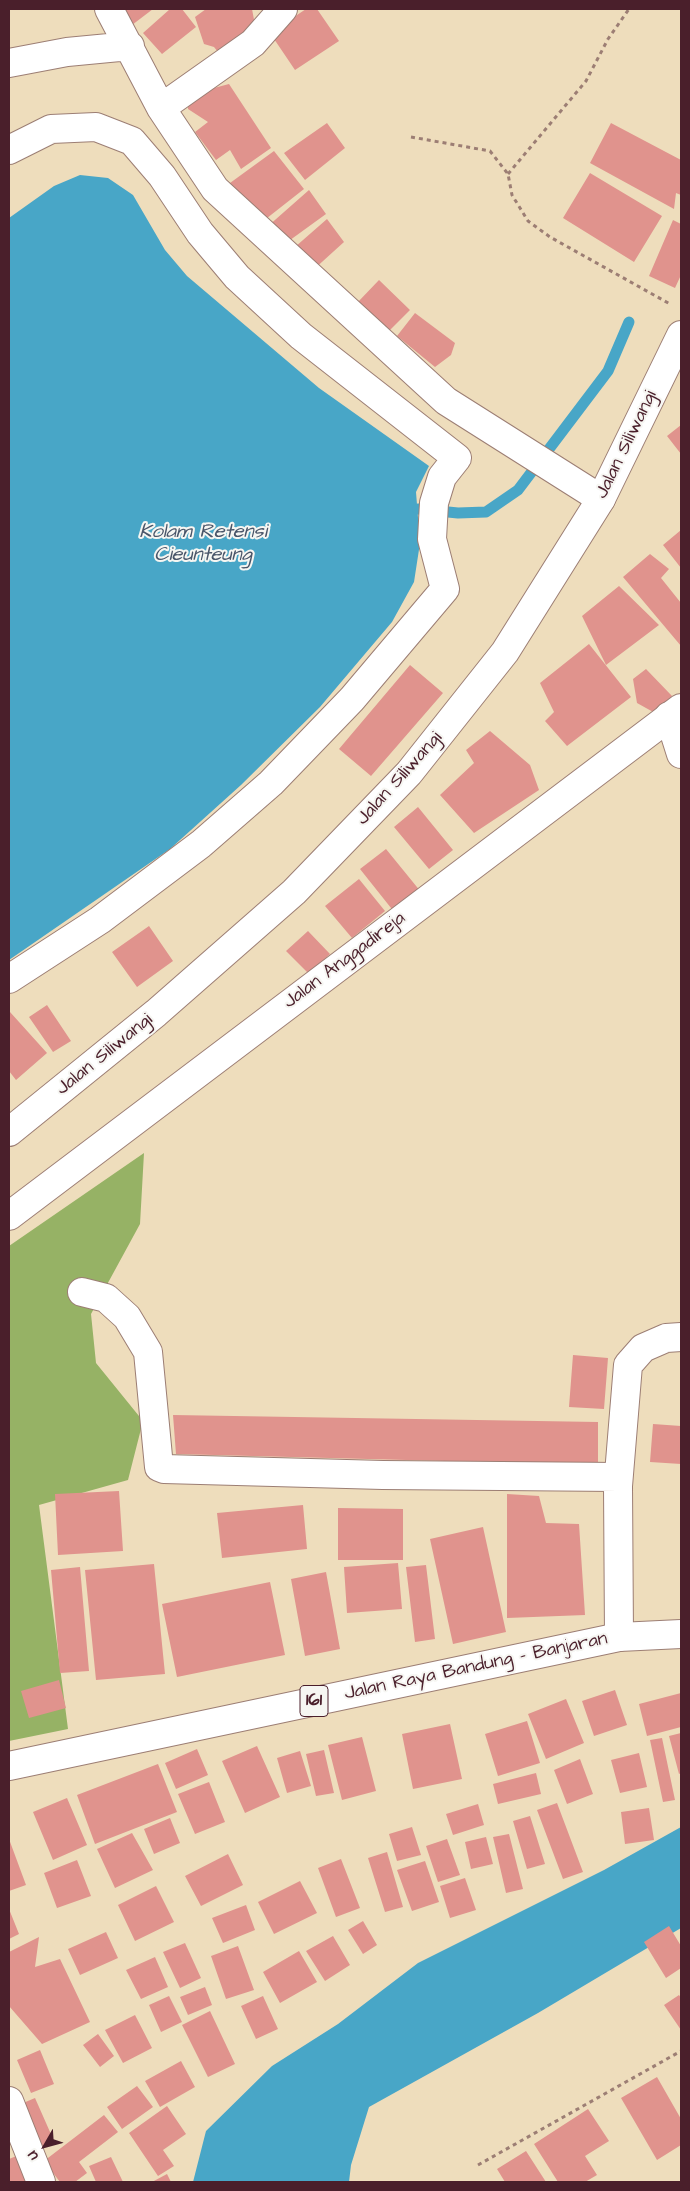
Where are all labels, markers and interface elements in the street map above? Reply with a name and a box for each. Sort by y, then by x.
street label: Jalan Siliwangi [591,387,663,503]
water label: Kolam Retensi Cieunteung [139,521,267,568]
street label: Jalan Siliwangi [352,728,448,830]
street label: Jalan Anggadireja [280,908,410,1014]
street label: Jalan Siliwangi [52,1009,158,1101]
street label: Jalan Raya Bandung - Banjaran [342,1628,610,1706]
road number: 161 [300,1685,328,1716]
north arrow [20,2121,70,2171]
text: U [23,2146,43,2164]

